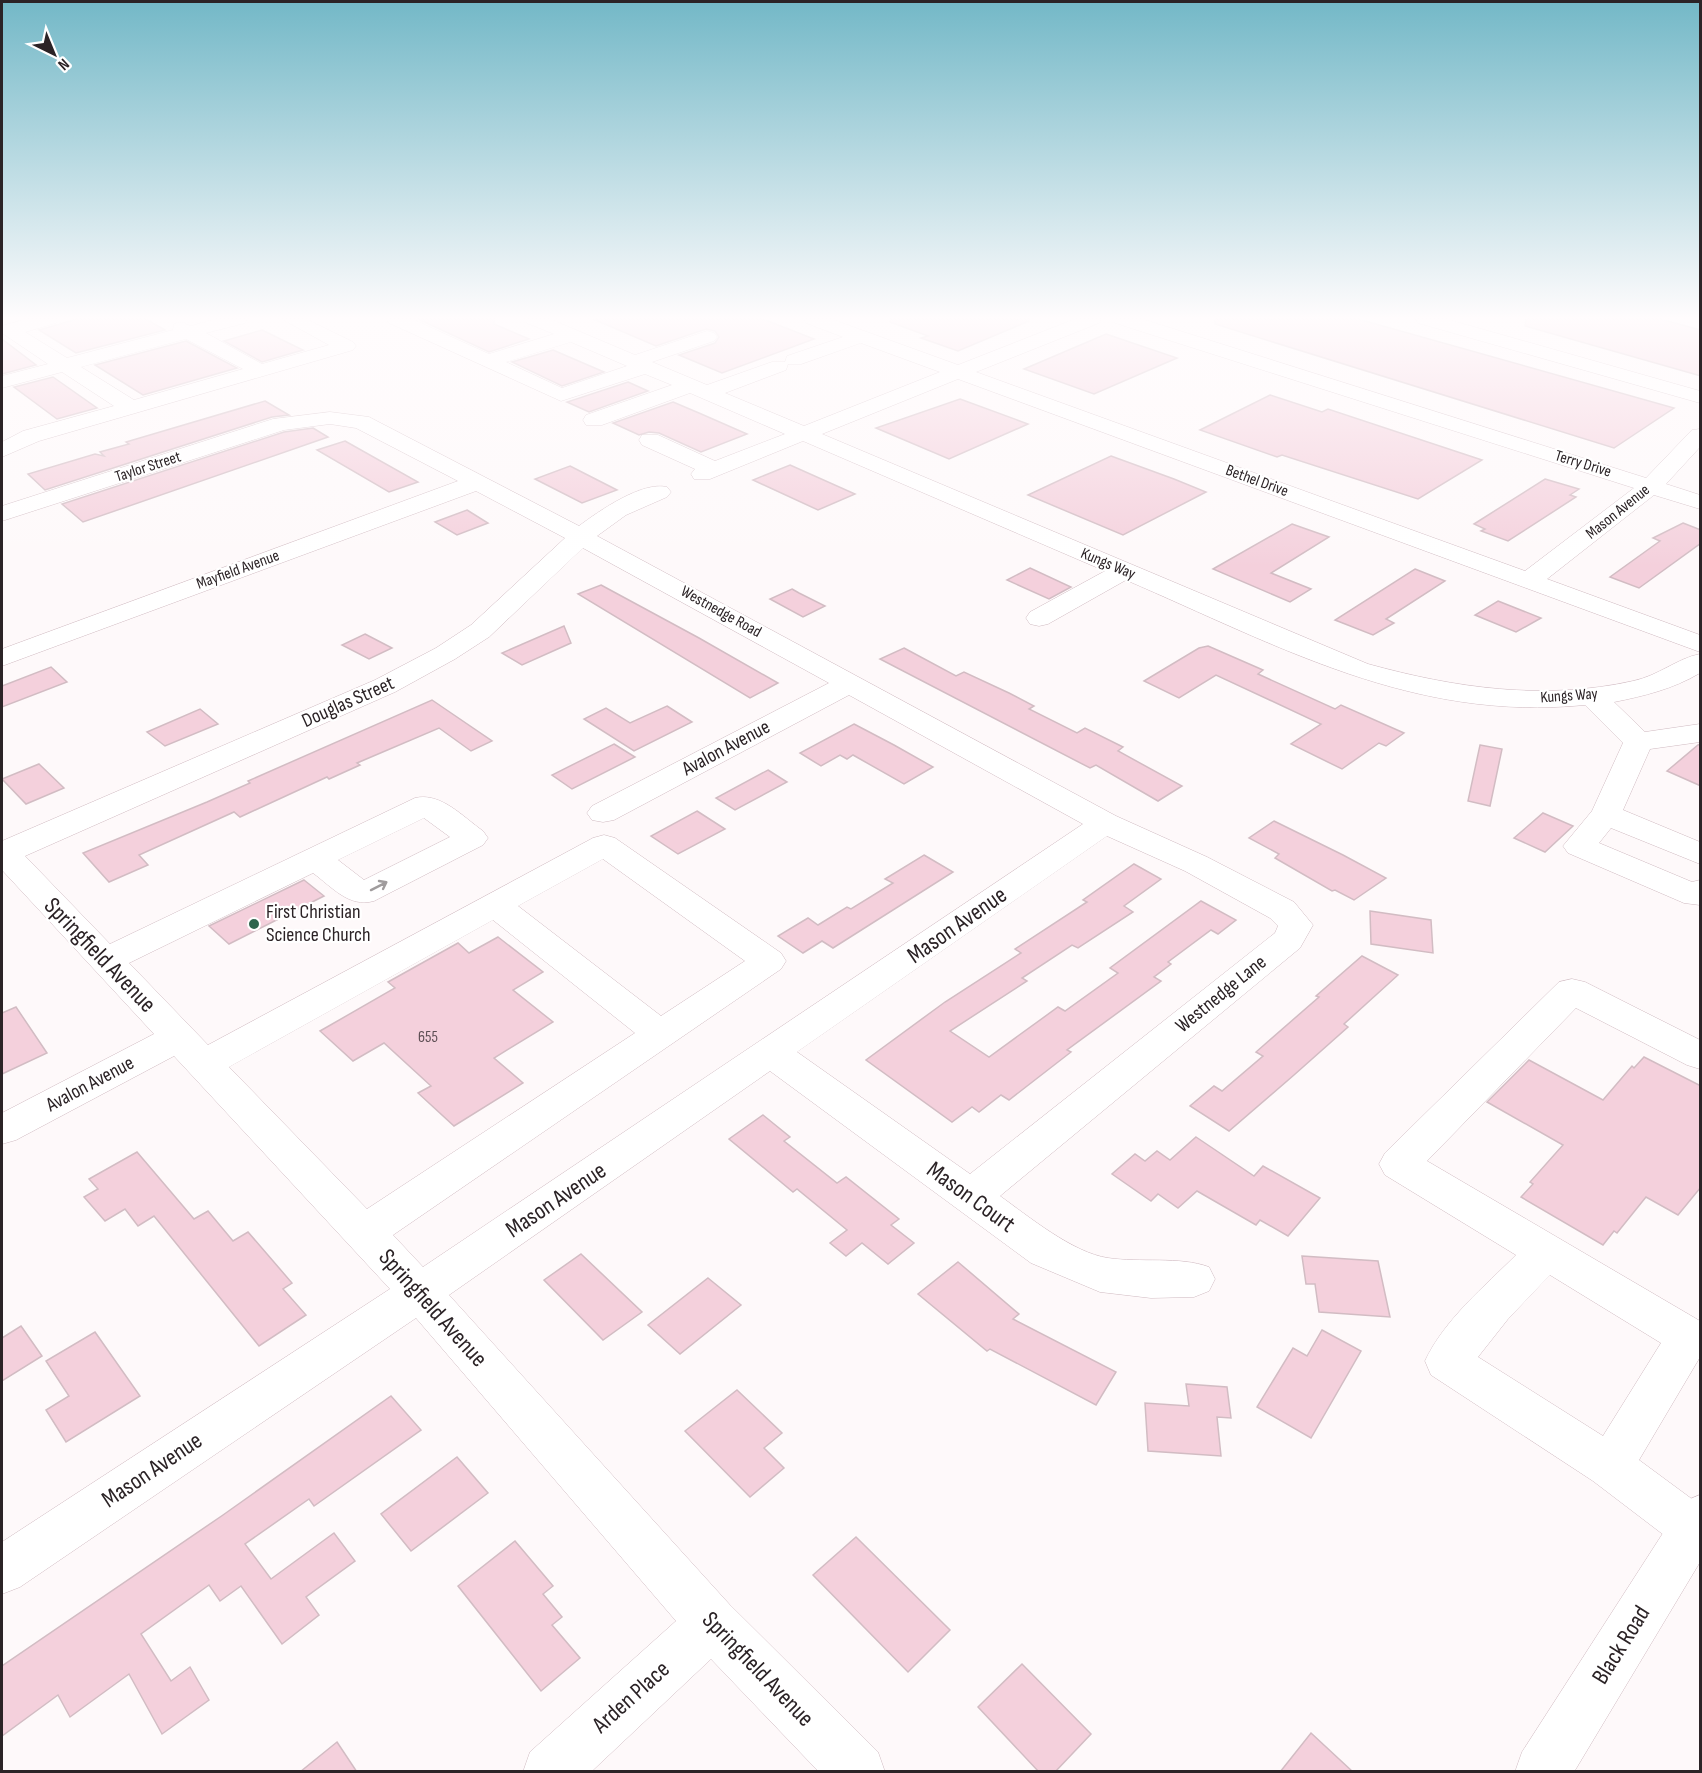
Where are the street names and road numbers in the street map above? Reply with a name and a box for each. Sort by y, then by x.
street label: Terry Drive [1553,446,1613,482]
street label: Taylor Street [113,447,183,487]
street label: Bethel Drive [1223,461,1291,501]
street label: Mason Avenue [1582,481,1654,543]
street label: Kungs Way [1078,544,1138,584]
street label: Mayfield Avenue [194,546,282,594]
street label: Westnedge Road [677,582,765,642]
street label: Douglas Street [298,671,398,733]
street label: Kungs Way [1540,685,1598,707]
street label: Avalon Avenue [677,715,774,782]
street label: Mason Avenue [902,880,1012,970]
street label: Springfield Avenue [38,892,162,1018]
street label: Westnedge Lane [1171,950,1271,1038]
street label: Avalon Avenue [41,1051,138,1118]
street label: Mason Court [921,1155,1021,1239]
street label: Mason Avenue [500,1156,612,1244]
street label: Springfield Avenue [373,1243,493,1373]
street label: Mason Avenue [96,1426,208,1514]
street label: Black Road [1586,1600,1656,1690]
street label: Springfield Avenue [696,1606,820,1732]
street label: Arden Place [586,1655,676,1740]

